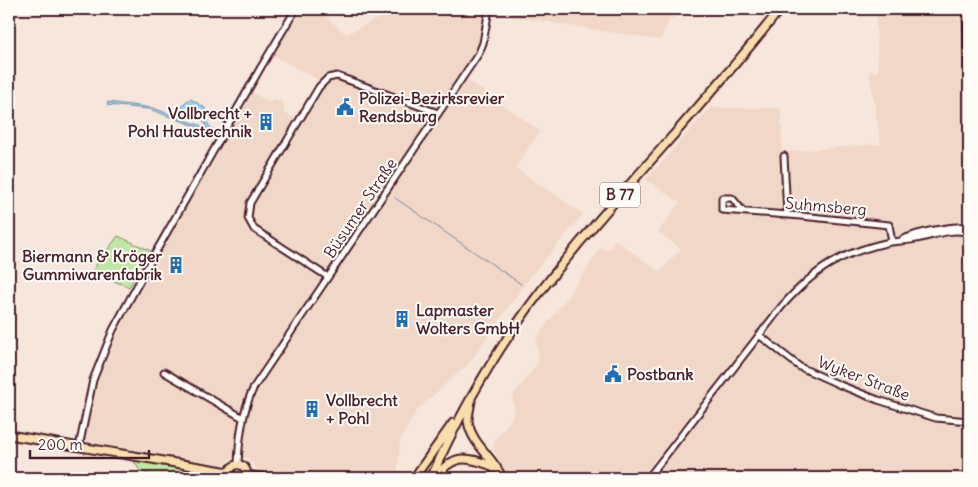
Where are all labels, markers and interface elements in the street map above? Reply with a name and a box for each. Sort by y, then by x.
place label: Polizei-Bezirksrevier Rendsburg [359,88,505,127]
public building icon: Polizei-Bezirksrevier Rendsburg [335,97,355,117]
place label: Vollbrecht + Pohl Haustechnik [128,103,253,141]
building icon: Vollbrecht + Pohl Haustechnik [256,112,276,132]
street label: Büsumer Straße [319,154,401,262]
road number: B 77 [600,182,640,208]
street label: Suhmsberg [785,192,867,220]
place label: Biermann & Kröger Gummiwarenfabrik [22,246,162,284]
building icon: Biermann & Kröger Gummiwarenfabrik [166,255,186,275]
place label: Lapmaster Wolters GmbH [416,300,520,338]
building icon: Lapmaster Wolters GmbH [392,309,412,329]
street label: Wyker Straße [815,351,913,405]
public building icon: Postbank [603,364,623,384]
place label: Postbank [627,364,693,384]
place label: Vollbrecht + Pohl [326,390,398,428]
building icon: Vollbrecht + Pohl [302,399,322,419]
scale bar [30,427,149,459]
text: 200 m [38,435,83,454]

